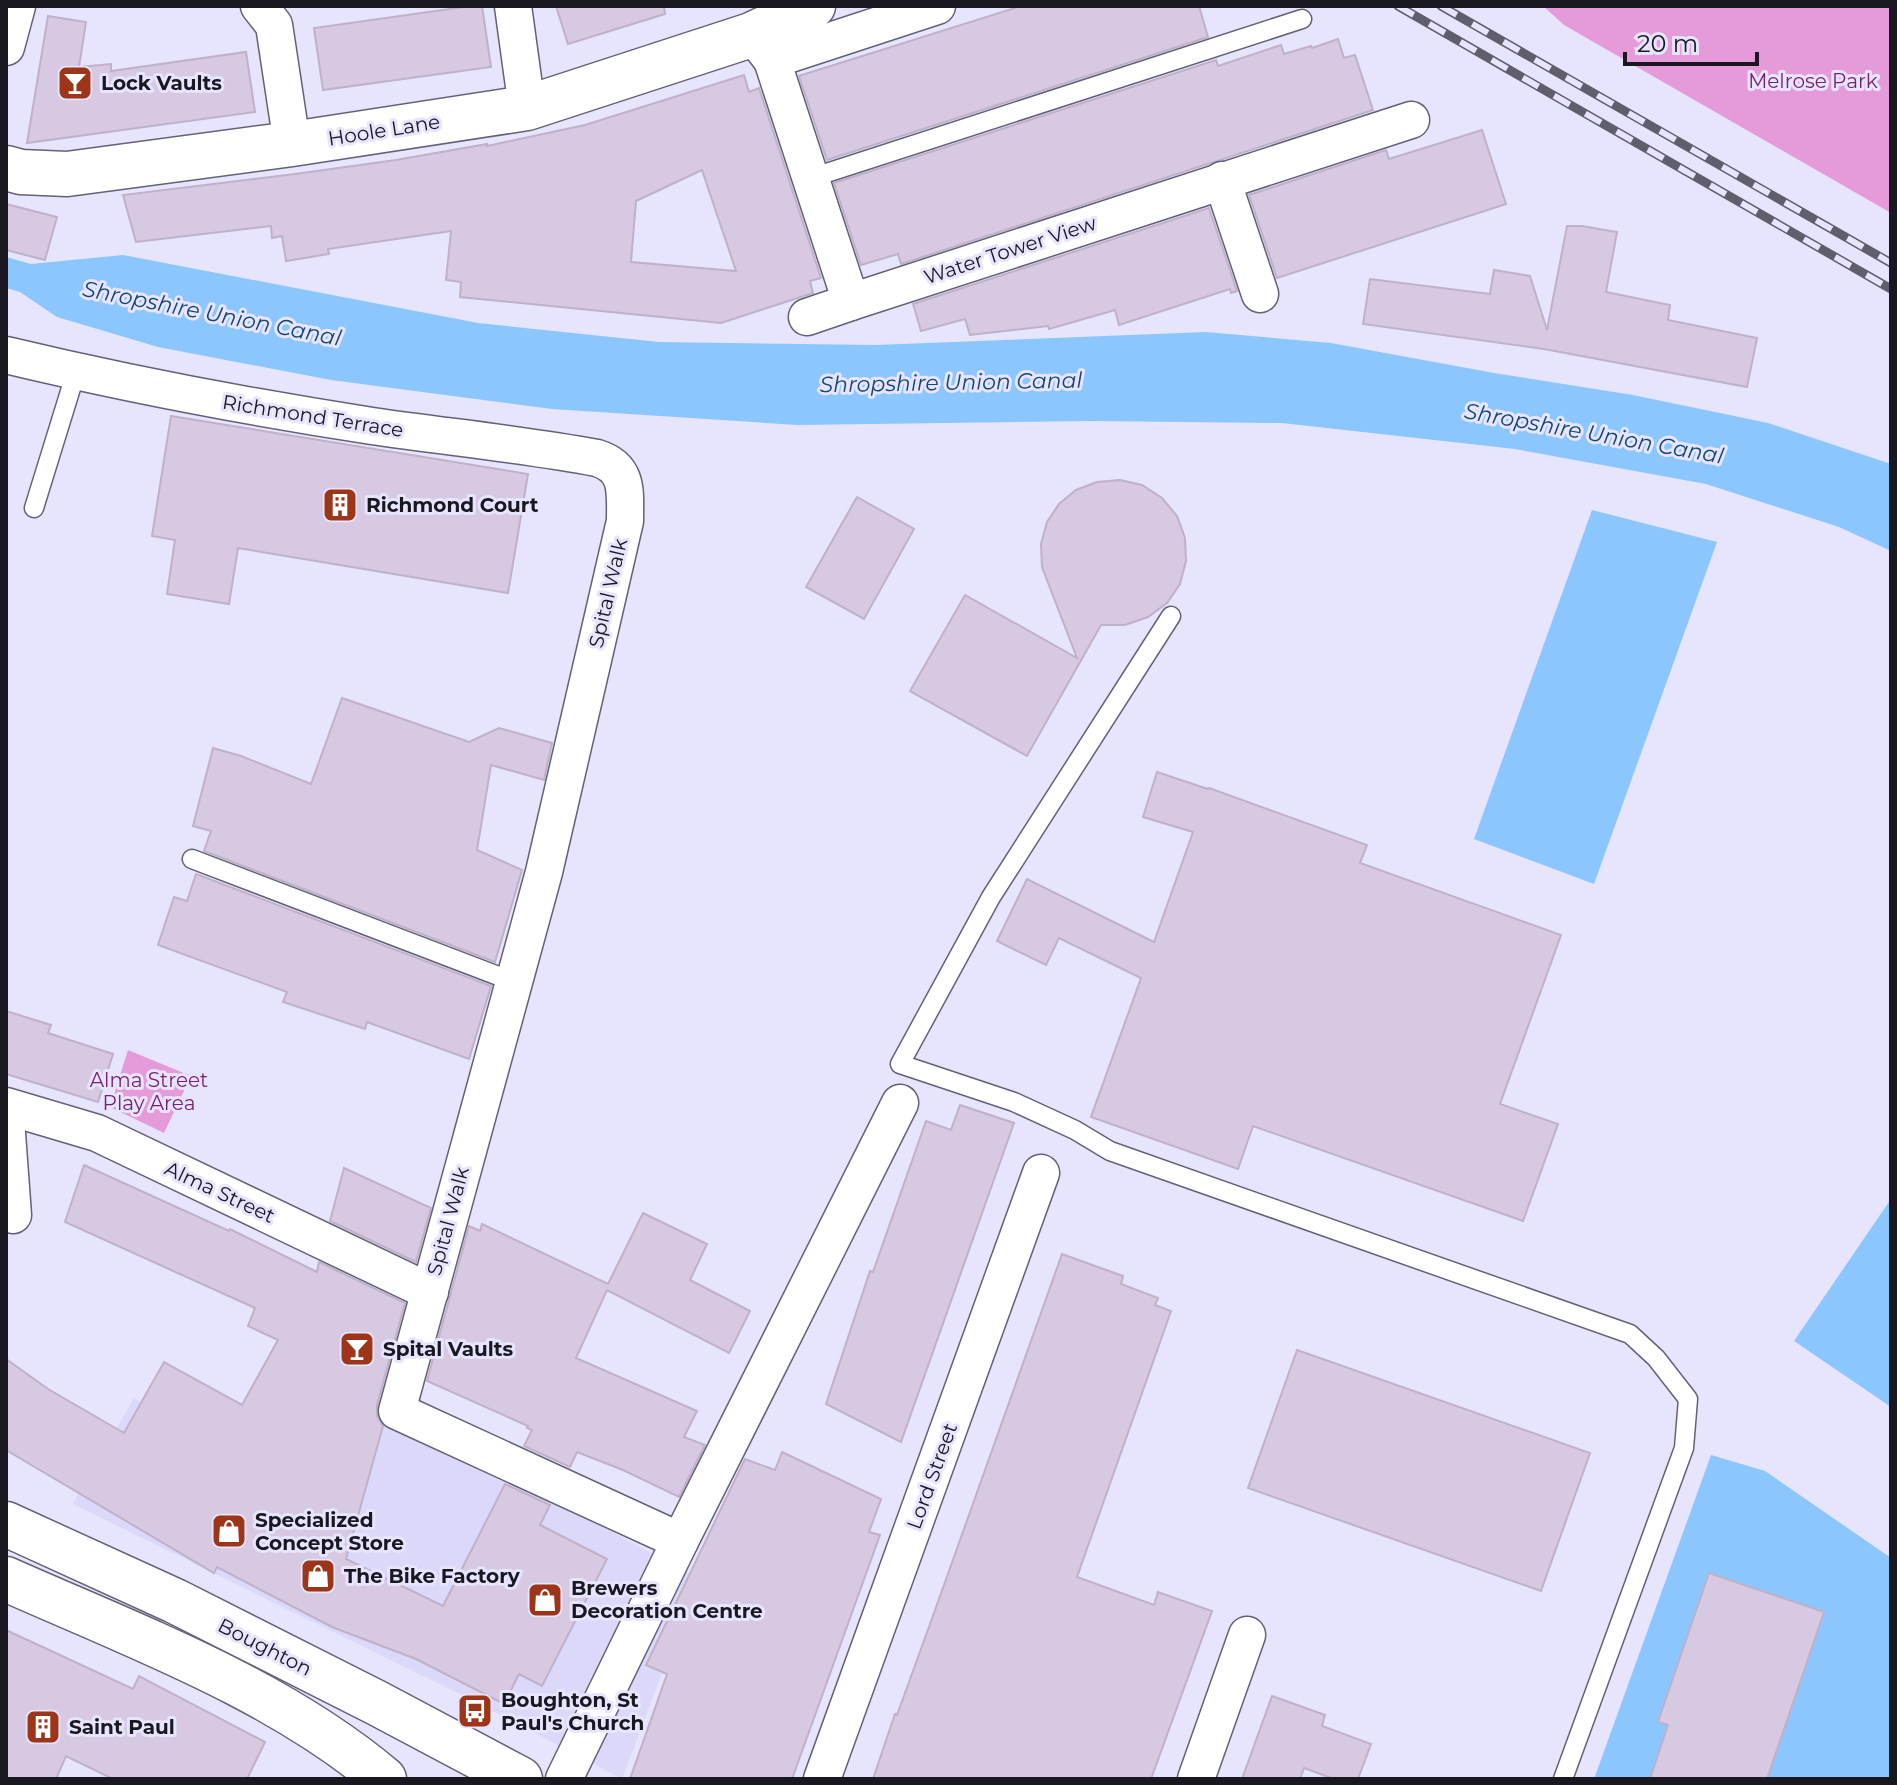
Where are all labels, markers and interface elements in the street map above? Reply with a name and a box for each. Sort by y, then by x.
scale bar [1625,16,1757,66]
text: 20 m [1637,29,1698,58]
bar icon: Lock Vaults [56,64,94,102]
park label: Melrose Park [1748,69,1878,93]
place label: Lock Vaults [101,71,222,95]
street label: Hoole Lane [326,109,442,151]
street label: Water Tower View [921,211,1100,289]
water label: Shropshire Union Canal [80,275,344,352]
water label: Shropshire Union Canal [819,367,1083,398]
street label: Richmond Terrace [221,390,405,442]
water label: Shropshire Union Canal [1462,397,1726,470]
building icon: Richmond Court [321,486,359,524]
place label: Richmond Court [366,493,539,517]
street label: Spital Walk [584,536,632,650]
park label: Alma Street Play Area [90,1068,208,1115]
street label: Alma Street [161,1156,279,1228]
street label: Spital Walk [422,1164,474,1278]
bar icon: Spital Vaults [338,1330,376,1368]
place label: Spital Vaults [383,1337,514,1361]
street label: Lord Street [902,1420,962,1532]
place label: Specialized Concept Store [255,1508,404,1555]
shop icon: Specialized Concept Store [210,1512,248,1550]
shop icon: The Bike Factory [299,1557,337,1595]
place label: The Bike Factory [344,1564,521,1588]
place label: Brewers Decoration Centre [571,1576,763,1623]
shop icon: Brewers Decoration Centre [526,1581,564,1619]
street label: Boughton [214,1613,316,1681]
place label: Boughton, St Paul's Church [501,1688,644,1735]
bus stop icon: Boughton, St Paul's Church [456,1692,494,1730]
building icon: Saint Paul [24,1708,62,1746]
place label: Saint Paul [69,1715,175,1739]

